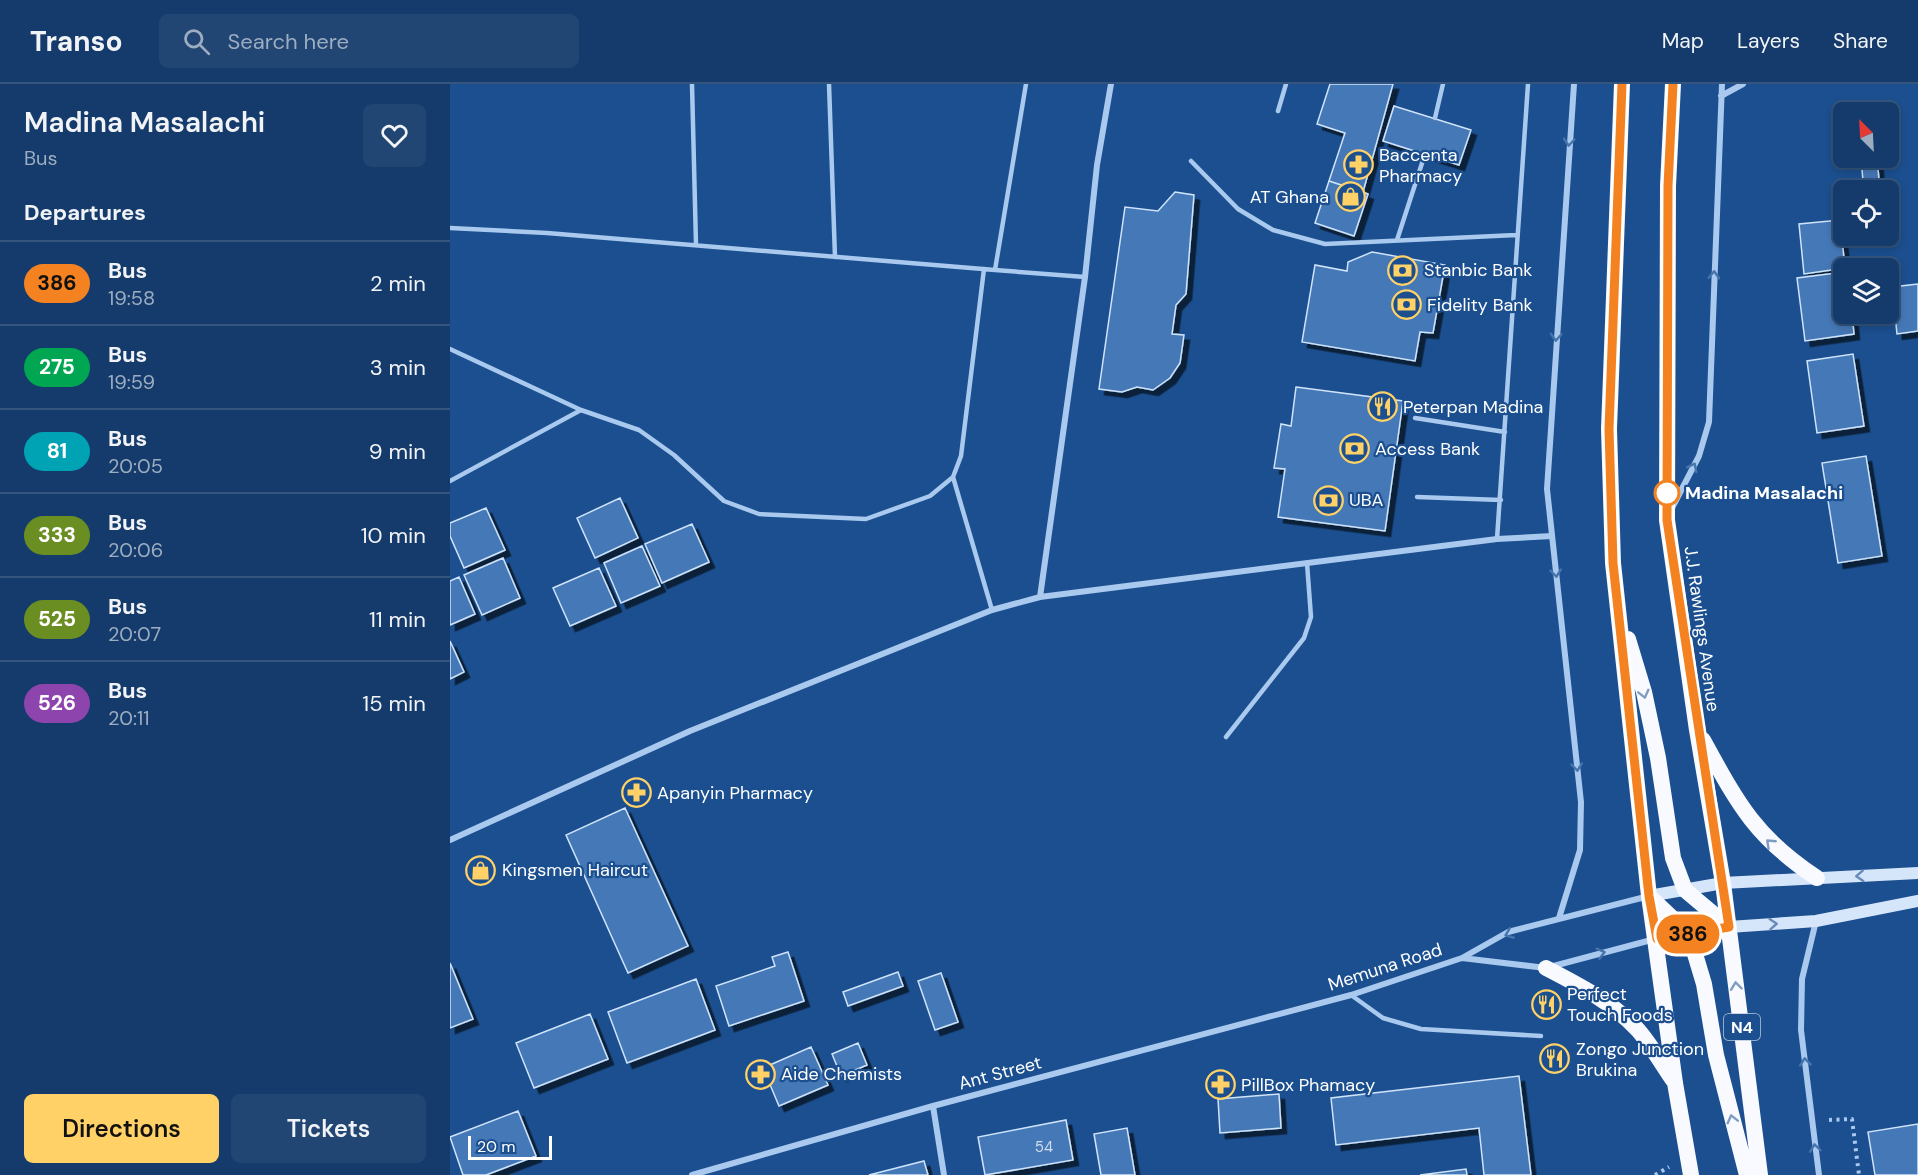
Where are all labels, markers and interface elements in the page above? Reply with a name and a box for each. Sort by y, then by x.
search box [159,14,579,68]
text: Transo [30,23,123,60]
icon: search [180,25,213,58]
text: Search here [228,27,349,56]
text: Map [1662,27,1704,55]
text: Layers [1737,27,1800,55]
text: Share [1833,27,1888,55]
north arrow [1833,102,1899,168]
map controls [1833,102,1899,324]
text: Madina Masalachi [24,104,265,141]
button: heart [363,104,426,167]
one-way arrow [1563,138,1576,147]
place label: Baccenta Pharmacy [1379,143,1462,188]
text: Bus [24,145,58,171]
pharmacy icon: Baccenta Pharmacy [1342,149,1374,181]
button: locate [1833,180,1899,246]
shop icon: AT Ghana [1334,181,1366,213]
place label: AT Ghana [1250,185,1329,209]
text: Departures [24,198,146,227]
bank icon: Stanbic Bank [1387,254,1419,286]
text: Bus [108,256,147,285]
place label: Stanbic Bank [1424,258,1532,282]
button: layers [1833,258,1899,324]
text: 386 [37,269,77,297]
text: 2 min [370,269,426,298]
one-way arrow [1708,271,1721,280]
text: 19:58 [108,285,155,311]
bank icon: Fidelity Bank [1390,289,1422,321]
place label: Fidelity Bank [1427,293,1533,317]
one-way arrow [1550,332,1563,341]
text: Bus [108,340,147,369]
text: 275 [39,353,75,381]
text: 3 min [370,353,426,382]
text: 19:59 [108,369,155,395]
restaurant icon: Peterpan Madina [1366,391,1398,423]
place label: Peterpan Madina [1403,395,1543,419]
text: Bus [108,424,147,453]
bank icon: Access Bank [1338,433,1370,465]
text: 81 [47,437,67,465]
text: 9 min [369,437,426,466]
place label: Access Bank [1375,437,1480,461]
text: 20:05 [108,453,163,479]
one-way arrow [1686,463,1697,474]
marker: Madina Masalachi [1654,480,1680,506]
place label: Madina Masalachi [1685,481,1843,505]
bank icon: UBA [1312,484,1344,516]
place label: UBA [1349,488,1383,512]
text: Bus [108,508,147,537]
text: 333 [38,521,76,549]
text: 10 min [361,521,426,550]
text: 20:06 [108,537,163,563]
street label: J.J. Rawlings Avenue [1679,545,1725,713]
one-way arrow [1549,569,1562,578]
text: Bus [108,592,147,621]
text: 525 [38,605,76,633]
text: 11 min [369,605,426,634]
text: 20:07 [108,621,161,647]
text: Bus [108,676,147,705]
text: 526 [38,689,76,717]
text: 15 min [362,689,426,718]
one-way arrow [1636,689,1649,699]
text: 20:11 [108,705,150,731]
one-way arrow [1570,762,1583,772]
pharmacy icon: Apanyin Pharmacy [620,777,652,809]
place label: Apanyin Pharmacy [657,781,813,805]
one-way arrow [1767,839,1777,850]
shop icon: Kingsmen Haircut [465,854,497,886]
place label: Kingsmen Haircut [502,858,648,882]
one-way arrow [1855,869,1864,882]
line badge: 386 [1654,914,1722,954]
one-way arrow [1768,918,1777,931]
text: 386 [1668,920,1708,948]
one-way arrow [1504,927,1515,939]
street label: Memuna Road [1325,937,1445,997]
one-way arrow [1596,948,1606,961]
one-way arrow [1731,981,1743,990]
place label: Perfect Touch Foods [1567,982,1673,1027]
restaurant icon: Perfect Touch Foods [1530,988,1562,1020]
road number: N4 [1724,1014,1760,1040]
place label: Zongo Junction Brukina [1576,1037,1704,1082]
restaurant icon: Zongo Junction Brukina [1539,1043,1571,1075]
street label: Ant Street [956,1050,1044,1096]
pharmacy icon: Aide Chemists [744,1058,776,1090]
one-way arrow [1799,1058,1812,1067]
place label: Aide Chemists [781,1062,902,1086]
pharmacy icon: PillBox Phamacy [1204,1069,1236,1101]
place label: PillBox Phamacy [1241,1073,1375,1097]
button: Directions [24,1094,219,1163]
button: Tickets [231,1094,426,1163]
one-way arrow [1726,1114,1739,1124]
scale bar [468,1133,552,1160]
text: 20 m [477,1136,516,1157]
house number: 54 [1035,1137,1053,1157]
one-way arrow [1809,1143,1822,1152]

